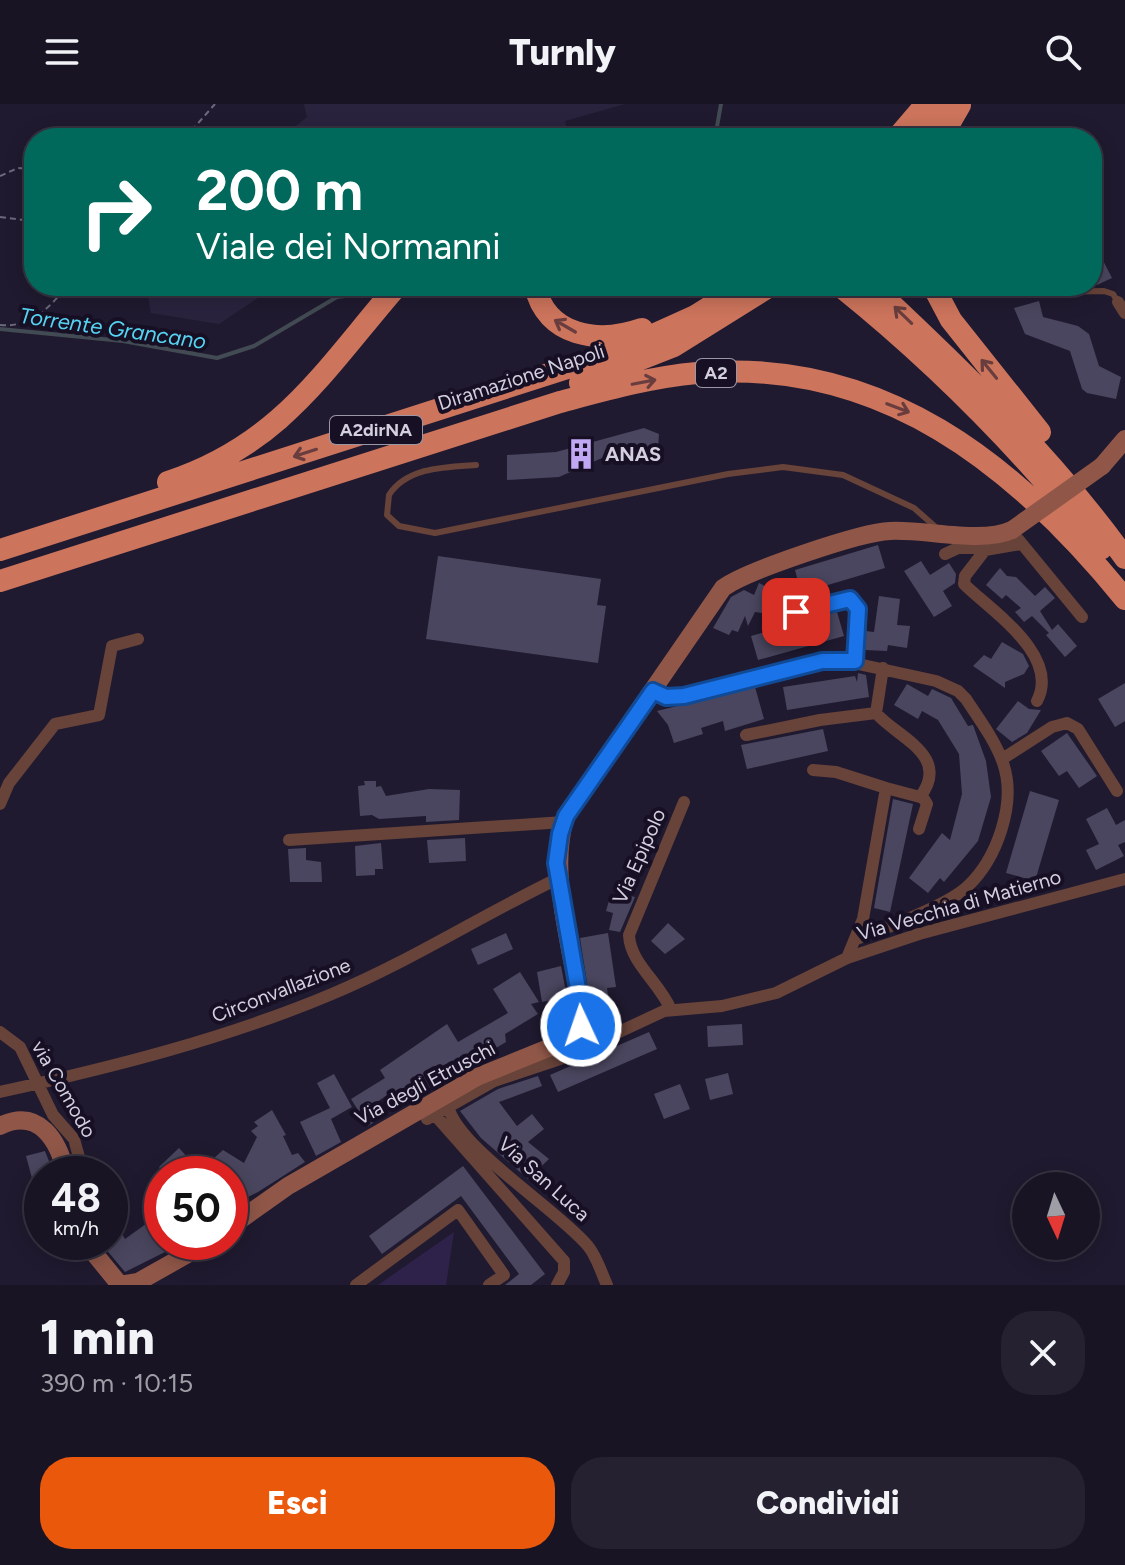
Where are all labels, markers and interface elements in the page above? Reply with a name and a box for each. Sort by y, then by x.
icon: menu [40,30,84,74]
icon: search [1041,30,1085,74]
text: Turnly [509,31,616,74]
text: 200 m [196,157,363,224]
icon: right [64,160,168,264]
text: Viale dei Normanni [196,225,501,268]
water label: Torrente Grancano [18,302,208,355]
one-way arrow [893,305,913,324]
one-way arrow [554,318,577,334]
street label: Diramazione Napoli [435,339,607,415]
road number: A2 [696,359,736,387]
one-way arrow [981,359,998,380]
one-way arrow [630,374,656,389]
one-way arrow [885,402,910,417]
road number: A2dirNA [330,416,422,444]
building icon: ANAS [564,437,598,471]
place label: ANAS [605,442,661,466]
one-way arrow [292,446,317,461]
pin [762,578,830,646]
icon: arrive [774,590,818,634]
street label: Via Epipolo [607,805,671,907]
street label: Via Vecchia di Matierno [854,864,1064,946]
street label: Circonvallazione [208,952,354,1028]
position arrow [539,984,623,1068]
street label: via Comodo [27,1036,101,1142]
street label: Via degli Etruschi [351,1036,499,1130]
street label: Via San Luca [493,1132,595,1226]
speed limit sign: 50 [144,1156,248,1260]
north arrow [1012,1172,1100,1260]
map controls [1012,1172,1100,1260]
text: 48 [51,1174,101,1222]
text: km/h [53,1216,99,1240]
text: 1 min [40,1308,155,1366]
button: close [1001,1311,1085,1395]
text: 390 m · 10:15 [40,1367,193,1399]
button: Esci [40,1457,555,1549]
button: Condividi [571,1457,1085,1549]

